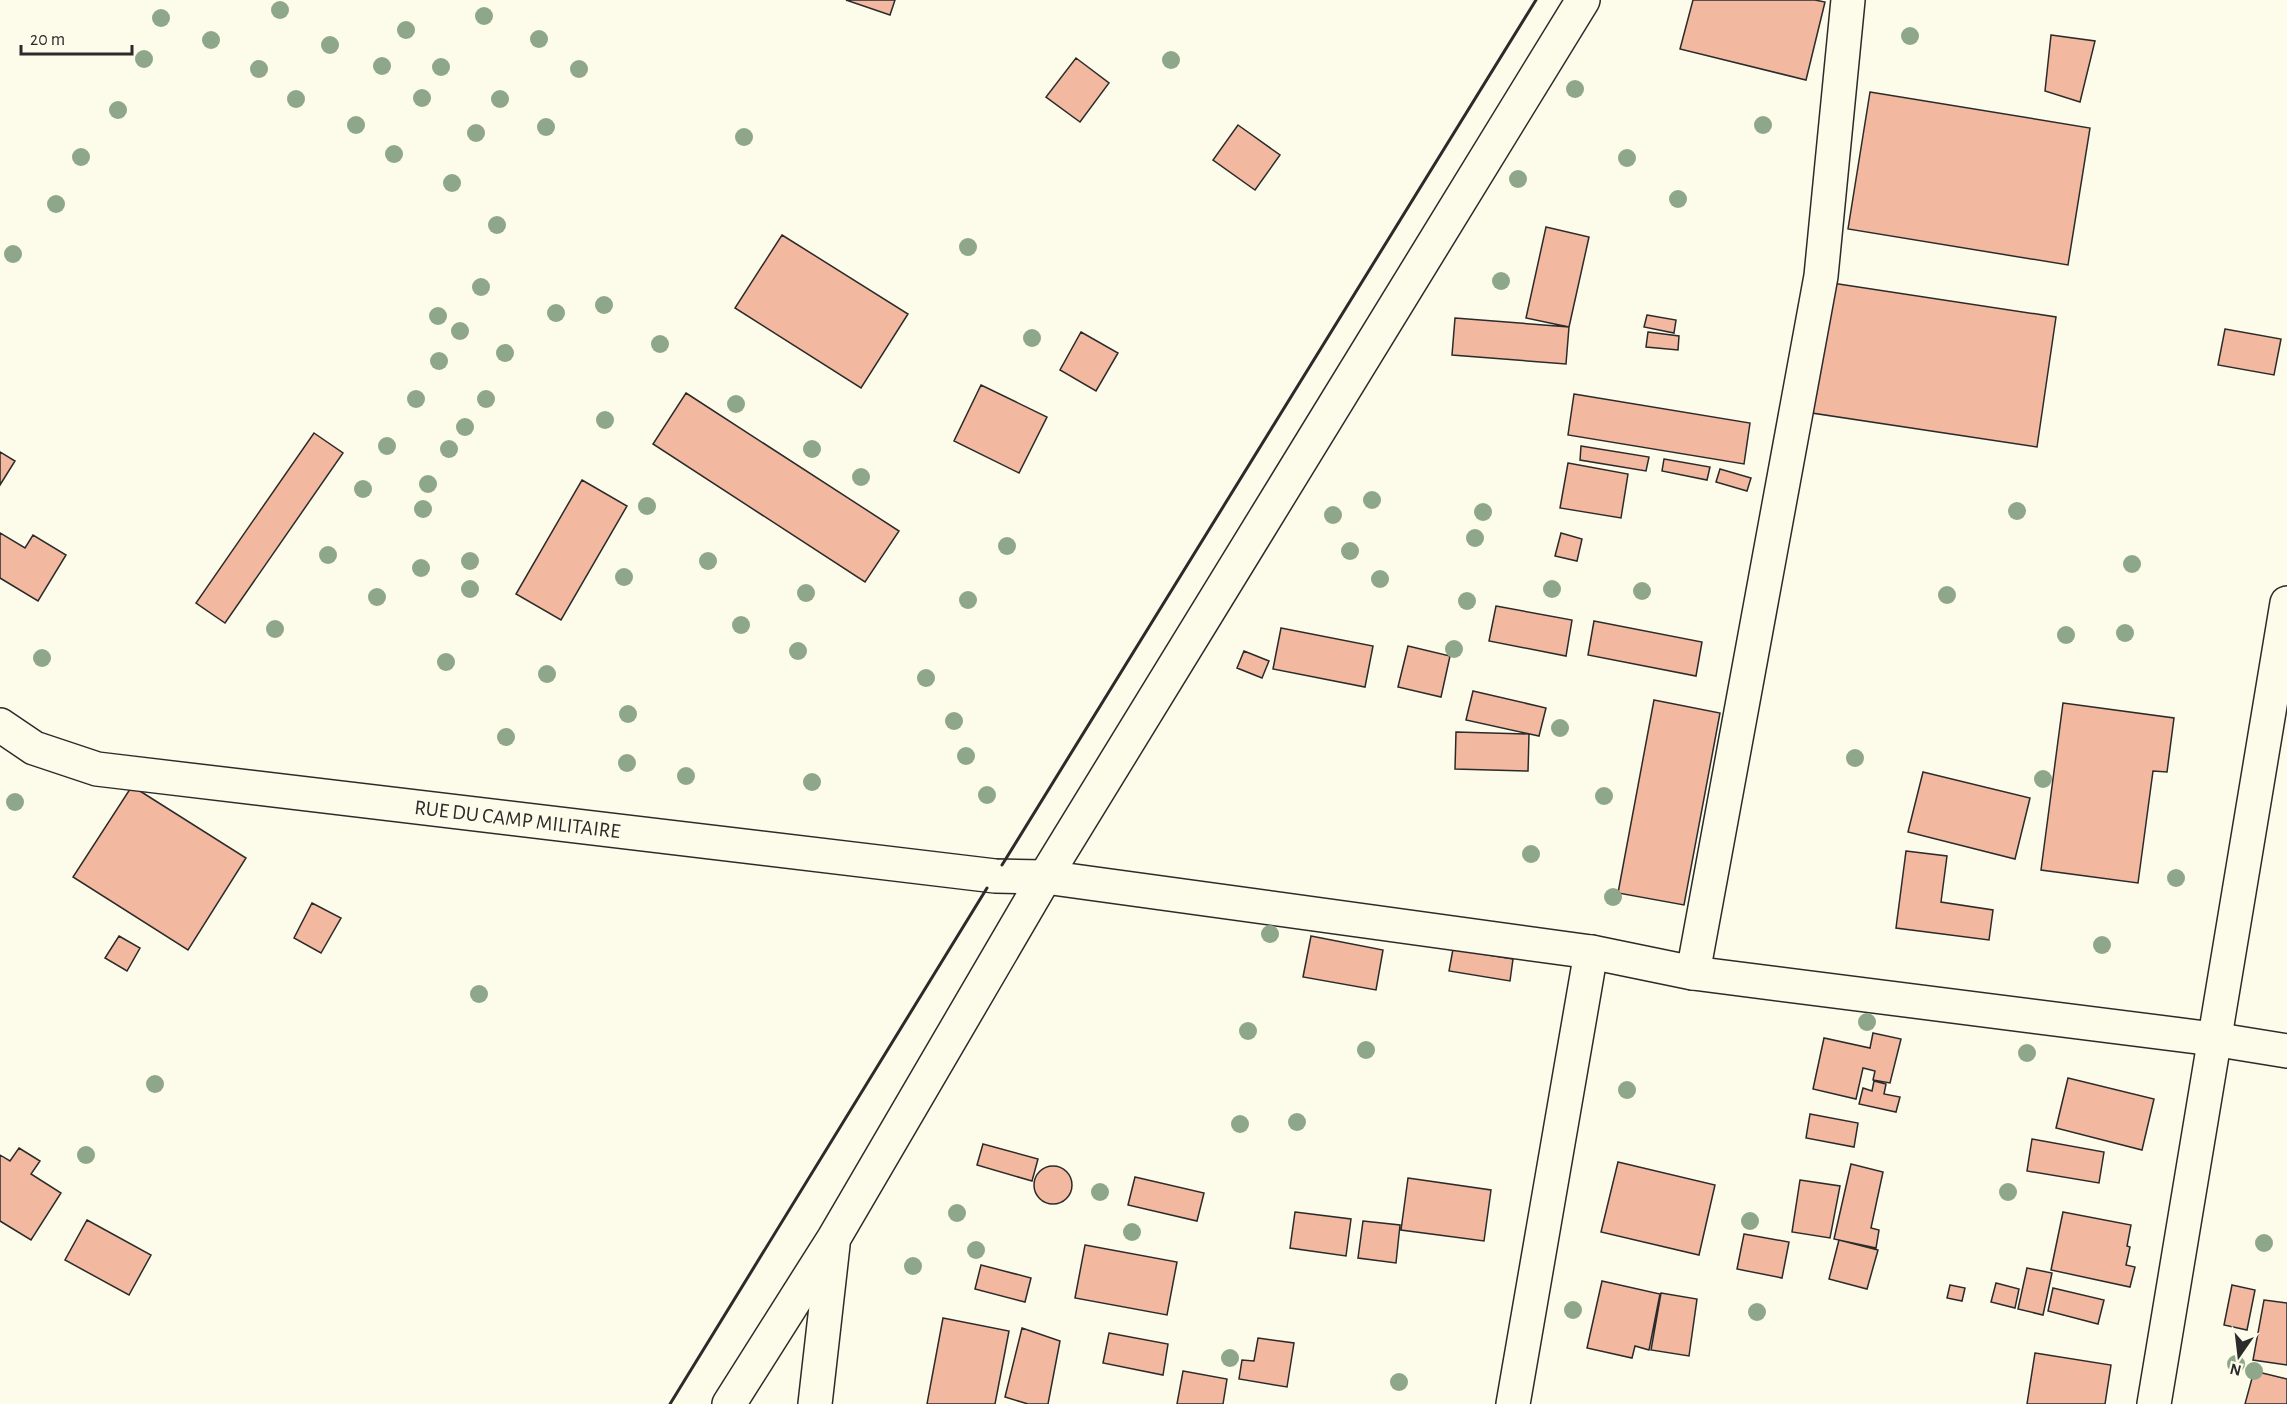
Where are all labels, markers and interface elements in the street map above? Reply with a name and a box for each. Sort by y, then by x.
scale bar [21,18,132,56]
text: 20 m [30,31,65,49]
street label: RUE DU CAMP MILITAIRE [413,796,622,842]
north arrow [2209,1326,2269,1386]
text: N [2228,1360,2243,1379]

